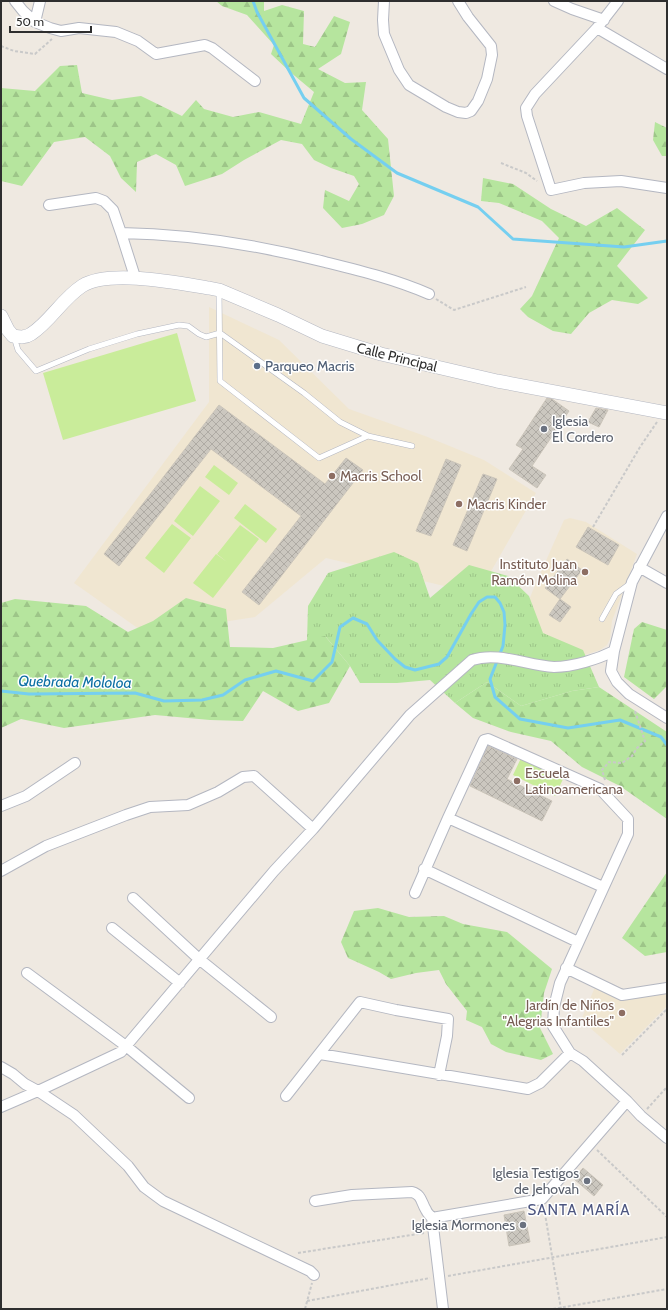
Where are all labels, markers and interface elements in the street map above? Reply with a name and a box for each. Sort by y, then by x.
scale bar [10,8,91,34]
text: 50 m [16,14,44,29]
street label: Calle Principal [355,338,440,376]
place label: Parqueo Macris [265,357,355,375]
marker: Parqueo Macris [252,361,262,371]
place label: Iglesia El Cordero [552,412,614,446]
marker: Iglesia El Cordero [539,424,549,434]
place label: Macris School [340,467,422,485]
marker: Macris School [327,471,337,481]
place label: Macris Kinder [467,495,547,513]
marker: Macris Kinder [454,499,464,509]
place label: Instituto Juan Ramón Molina [491,555,577,589]
marker: Instituto Juan Ramón Molina [580,567,590,577]
water label: Quebrada Mololoa [18,672,132,692]
place label: Escuela Latinoamericana [525,764,623,798]
marker: Escuela Latinoamericana [512,776,522,786]
place label: Jardín de Niños "Alegrias Infantiles" [503,996,614,1030]
marker: Jardín de Niños "Alegrias Infantiles" [617,1008,627,1018]
place label: Iglesia Testigos de Jehovah [492,1164,579,1198]
marker: Iglesia Testigos de Jehovah [582,1176,592,1186]
district label: SANTA MARÍA [528,1200,630,1219]
place label: Iglesia Mormones [412,1216,515,1234]
marker: Iglesia Mormones [518,1220,528,1230]

